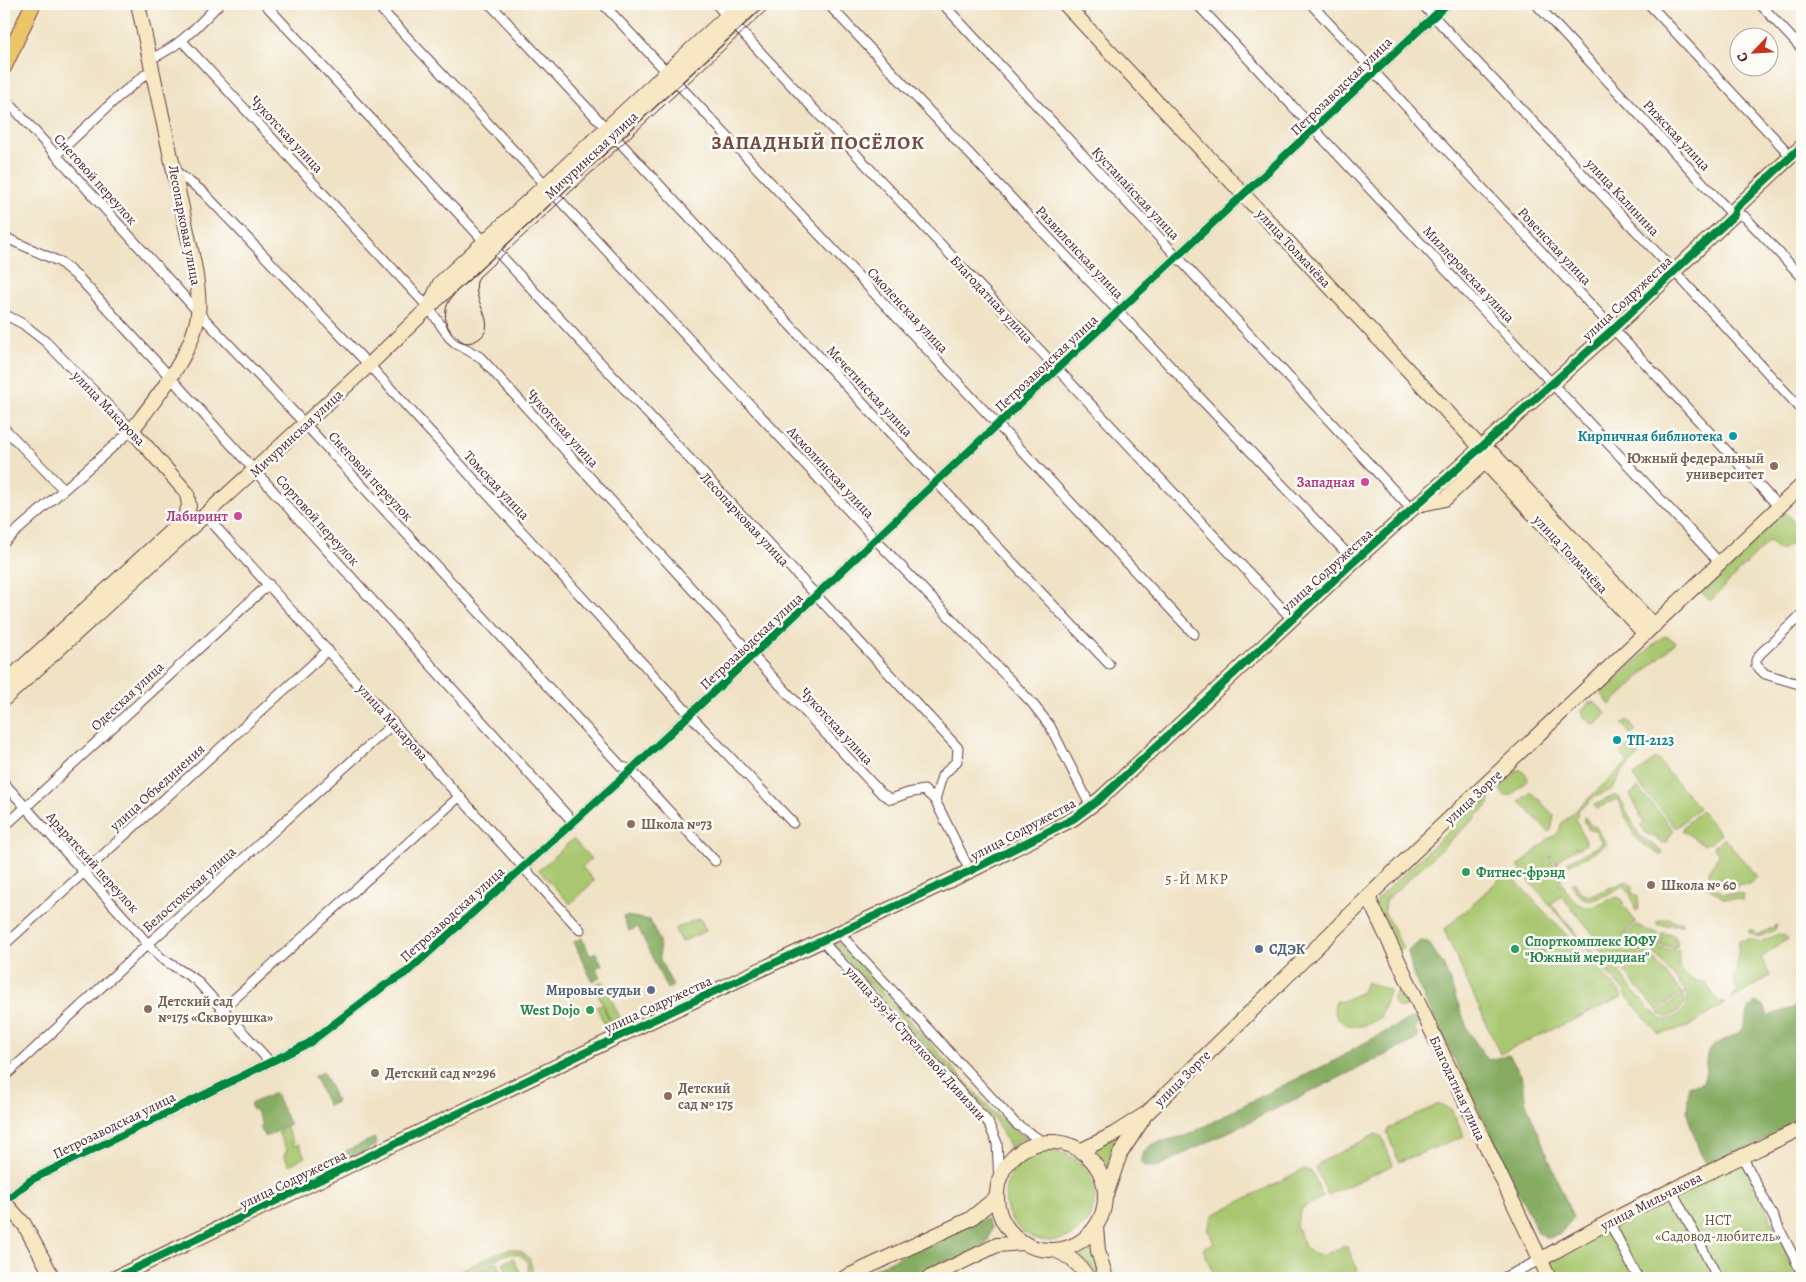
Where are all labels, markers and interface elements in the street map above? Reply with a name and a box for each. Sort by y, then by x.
north arrow [1728,28,1778,78]
street label: Петрозаводская улица [1286,32,1397,140]
text: С [1732,49,1753,65]
street label: Чукотская улица [246,92,328,178]
street label: Рижская улица [1639,96,1715,175]
street label: Мичуринская улица [540,107,643,204]
street label: Снеговой переулок [50,130,142,229]
district label: ЗАПАДНЫЙ ПОСЁЛОК [711,130,925,156]
street label: Кустанайская улица [1087,143,1184,244]
street label: улица Калинина [1581,154,1664,241]
street label: Лесопарковая улица [164,163,206,288]
street label: Развиленская улица [1031,202,1128,303]
street label: Ровенская улица [1514,203,1596,290]
street label: улица Толмачёва [1251,204,1336,292]
street label: Миллеровская улица [1419,222,1519,327]
street label: Благодатная улица [946,251,1038,348]
street label: улица Содружества [1578,251,1677,346]
street label: Смоленская улица [863,263,953,358]
street label: Петрозаводская улица [991,310,1102,416]
street label: Мечетинская улица [822,342,917,442]
street label: улица Макарова [67,366,150,450]
street label: Мичуринская улица [245,385,348,482]
street label: Чукотская улица [522,385,603,472]
street label: Акмолинская улица [782,421,879,523]
street label: Снеговой переулок [324,427,417,525]
place label: Кирпичная библиотека [1578,427,1723,446]
marker: Кирпичная библиотека [1727,430,1739,442]
street label: Томская улица [460,447,534,524]
place label: Южный федеральный университет [1627,449,1765,484]
marker: Южный федеральный университет [1768,460,1780,472]
street label: Лесопарковая улица [696,468,794,571]
street label: Сортовой переулок [272,471,364,570]
place label: Западная [1297,473,1355,492]
marker: Западная [1359,476,1371,488]
place label: Лабиринт [166,507,229,526]
marker: Лабиринт [232,510,244,522]
street label: улица Толмачёва [1528,510,1613,598]
street label: улица Содружества [1277,524,1377,617]
street label: Петрозаводская улица [696,588,807,694]
street label: Одесская улица [87,657,168,735]
street label: улица Макарова [352,679,433,765]
street label: Чукотская улица [796,684,878,770]
place label: ТП-2123 [1627,731,1674,750]
marker: ТП-2123 [1611,734,1623,746]
street label: улица Объединения [105,739,209,836]
street label: улица Зорге [1440,766,1506,830]
street label: улица Содружества [966,793,1080,866]
street label: Араратский переулок [41,807,143,917]
place label: Школа №73 [641,815,712,834]
marker: Школа №73 [625,818,637,830]
street label: Белостокская улица [138,842,241,937]
street label: Петрозаводская улица [396,862,509,966]
place label: Фитнес-фрэнд [1476,863,1565,882]
marker: Фитнес-фрэнд [1460,866,1472,878]
district label: 5-Й МКР [1165,869,1229,889]
place label: Школа № 60 [1661,876,1736,895]
marker: Школа № 60 [1645,879,1657,891]
place label: Спорткомплекс ЮФУ "Южный меридиан" [1525,932,1657,967]
place label: СДЭК [1269,940,1306,959]
marker: СДЭК [1253,943,1265,955]
marker: Спорткомплекс ЮФУ "Южный меридиан" [1509,943,1521,955]
street label: улица 339-й Стрелковой Дивизии [840,961,990,1125]
street label: улица Содружества [601,971,715,1038]
place label: Мировые судьи [546,981,641,1000]
marker: Мировые судьи [645,984,657,996]
place label: Детский сад №175 «Скворушка» [158,992,273,1027]
place label: West Dojo [519,1001,580,1020]
marker: Детский сад №175 «Скворушка» [142,1003,154,1015]
marker: West Dojo [584,1004,596,1016]
street label: Благодатная улица [1425,1032,1490,1144]
street label: улица Зорге [1149,1046,1215,1111]
place label: Детский сад №296 [385,1064,496,1083]
marker: Детский сад №296 [369,1067,381,1079]
place label: Детский сад № 175 [678,1079,733,1114]
street label: Петрозаводская улица [50,1087,179,1163]
marker: Детский сад № 175 [662,1090,674,1102]
street label: улица Содружества [236,1145,350,1214]
street label: улица Мильчакова [1596,1167,1706,1236]
park label: НСТ «Садовод-любитель» [1655,1211,1781,1246]

